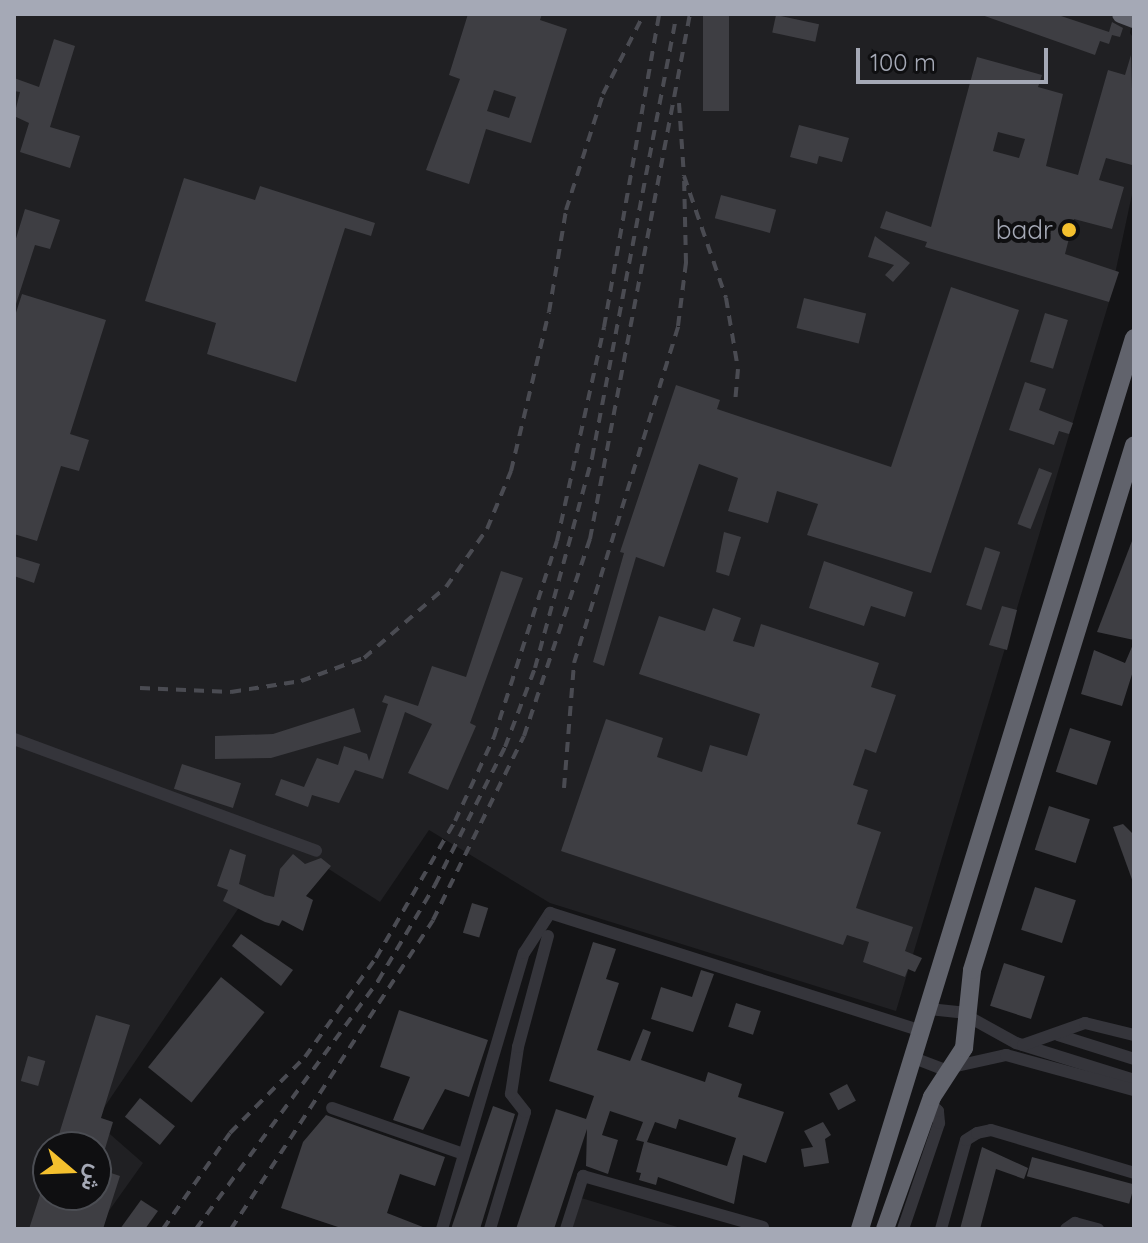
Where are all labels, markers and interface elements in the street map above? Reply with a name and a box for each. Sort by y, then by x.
scale bar [860,32,1052,82]
text: 100 m [870,47,936,77]
place label: badr [996,214,1053,246]
marker: badr [1060,221,1078,239]
north arrow [32,1131,112,1211]
text: ش [75,1161,110,1195]

